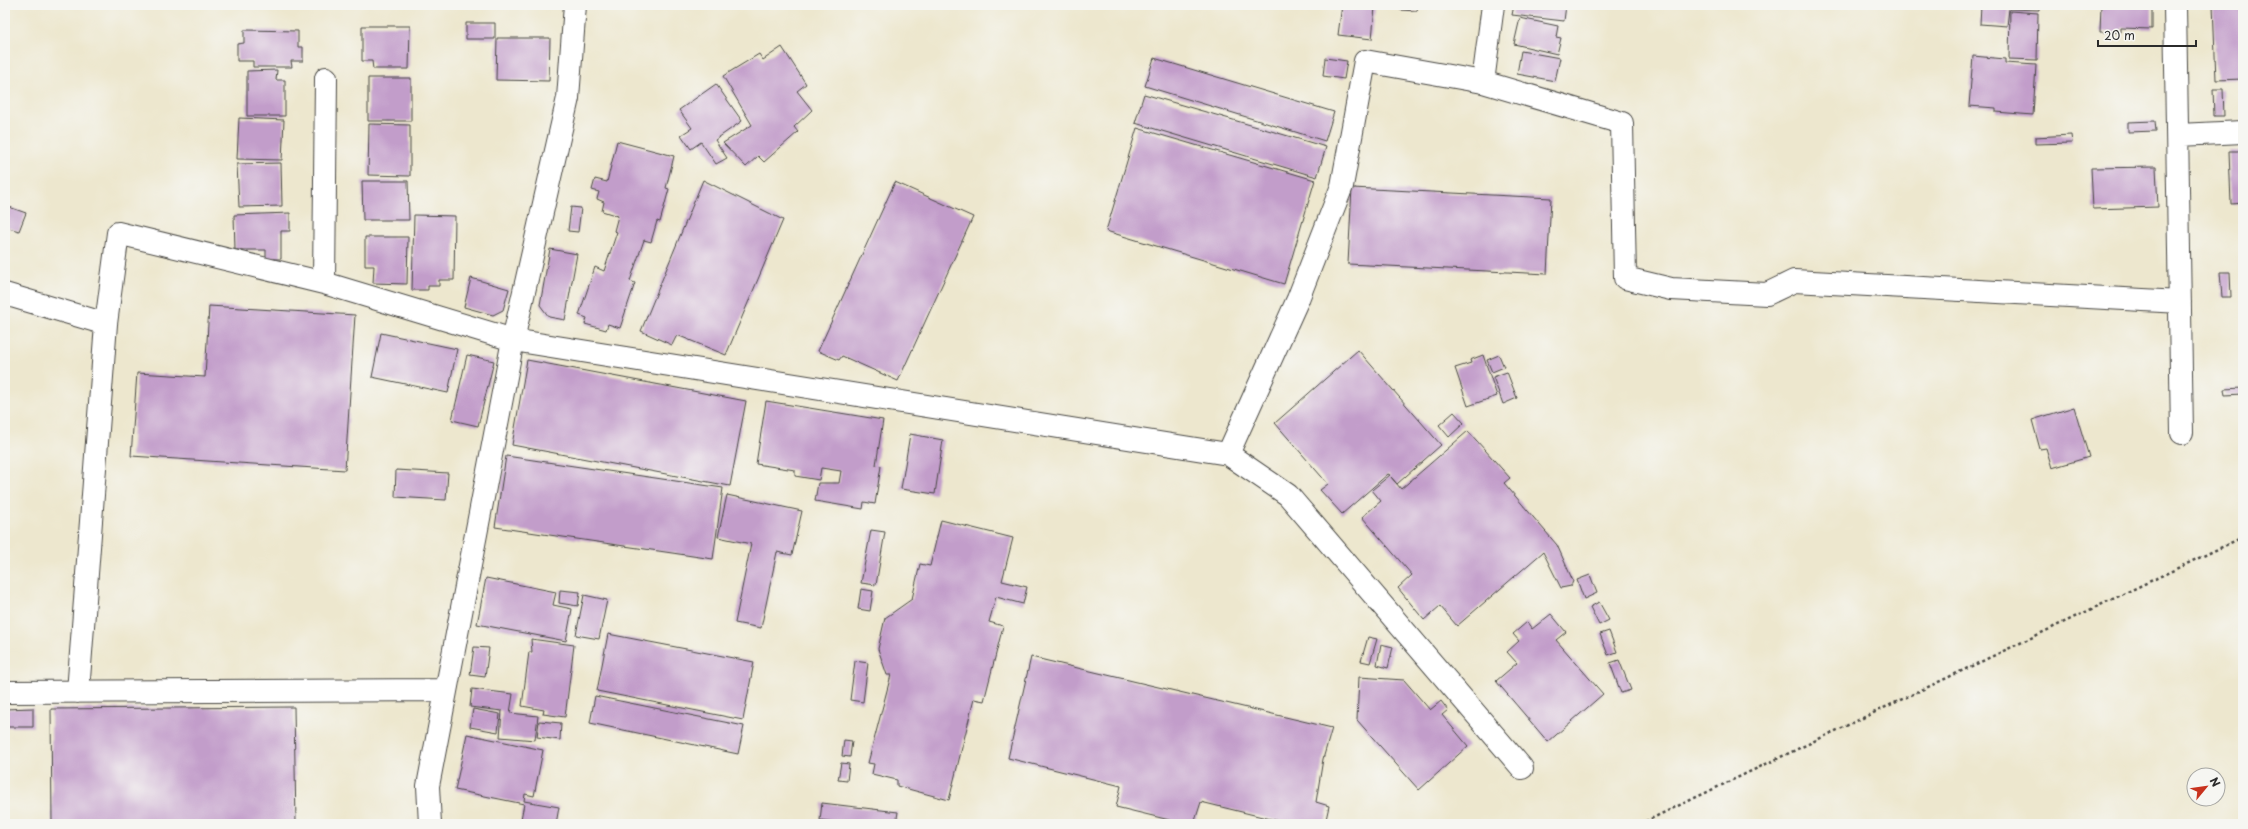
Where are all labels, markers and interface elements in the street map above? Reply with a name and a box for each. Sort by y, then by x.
scale bar [2098,22,2196,48]
text: 20 m [2104,26,2135,44]
north arrow [2186,767,2226,807]
text: N [2206,774,2225,790]

